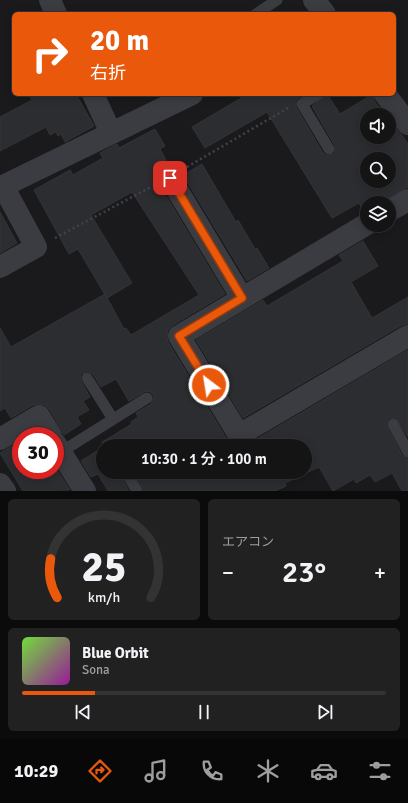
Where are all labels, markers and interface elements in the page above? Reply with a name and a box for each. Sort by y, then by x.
text: 20 m [90,24,149,58]
icon: right [24,28,76,80]
text: 右折 [90,62,126,84]
map controls [360,108,396,232]
button: sound [360,108,396,144]
button: search [360,152,396,188]
pin [153,161,187,195]
icon: arrive [159,167,181,189]
button: layers [360,196,396,232]
position arrow [188,364,230,406]
speed limit sign: 30 [12,427,64,479]
text: 10:30 · 1 分 · 100 m [141,450,267,468]
text: エアコン [222,534,274,550]
text: 25 [82,541,126,592]
text: 23° [282,554,326,591]
text: − [222,559,234,586]
text: + [374,559,386,586]
text: km/h [88,588,120,605]
text: Blue Orbit [82,644,149,662]
text: Sona [82,662,110,678]
icon: previous [72,701,94,723]
icon: pause [193,701,215,723]
icon: next [314,701,336,723]
icon: directions [86,757,114,785]
icon: music [142,757,170,785]
icon: phone [198,757,226,785]
icon: climate [254,757,282,785]
icon: car [310,757,338,785]
icon: filters [366,757,394,785]
text: 10:29 [14,760,58,782]

